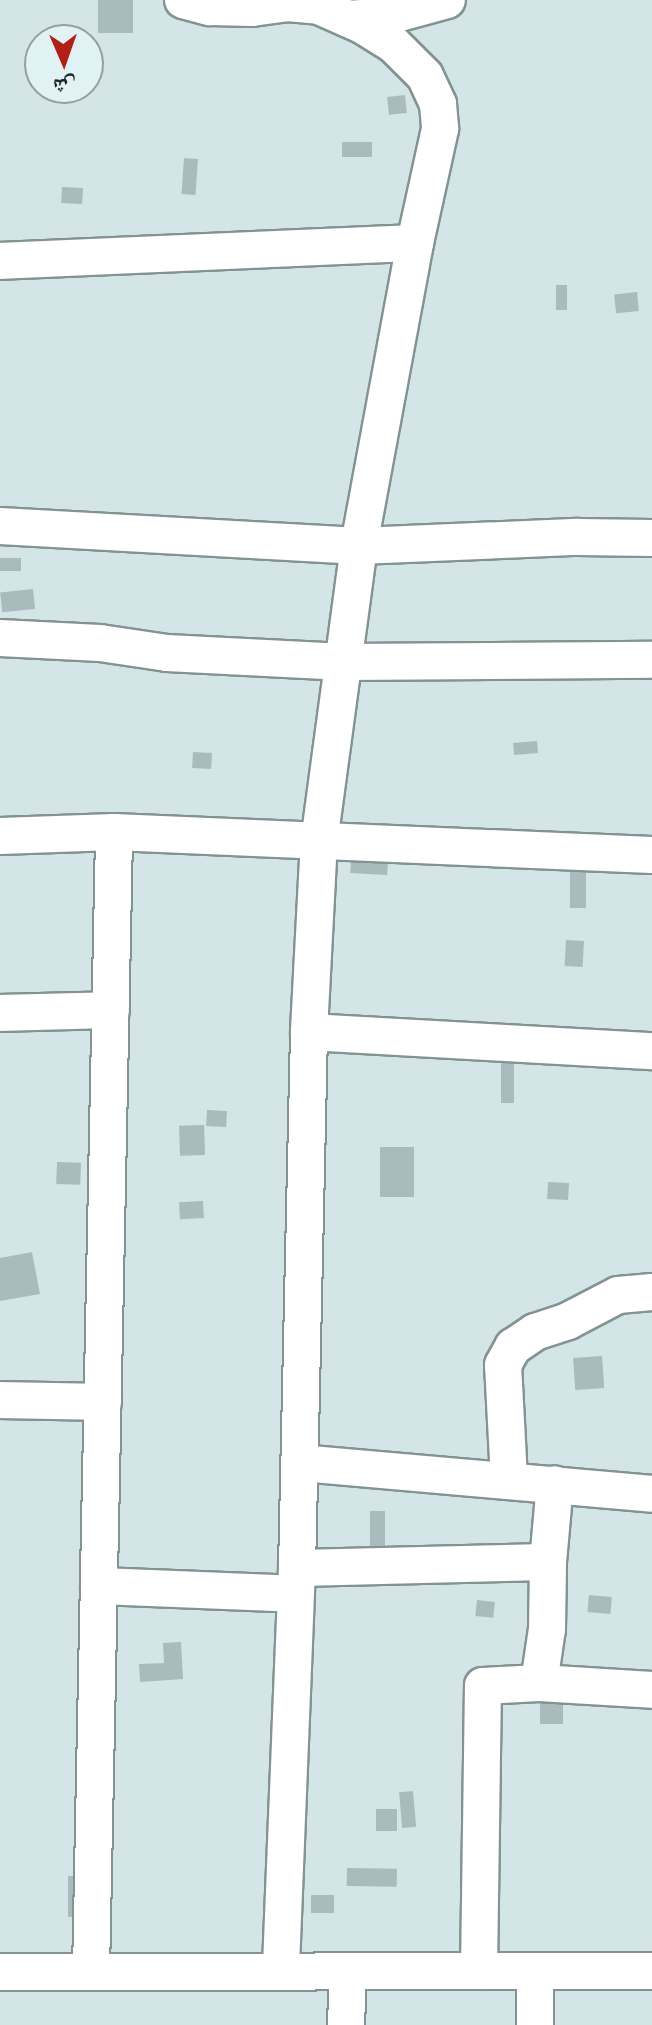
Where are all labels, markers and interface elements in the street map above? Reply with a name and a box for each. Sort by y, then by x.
north arrow [24,24,104,104]
text: ش [53,74,77,99]

